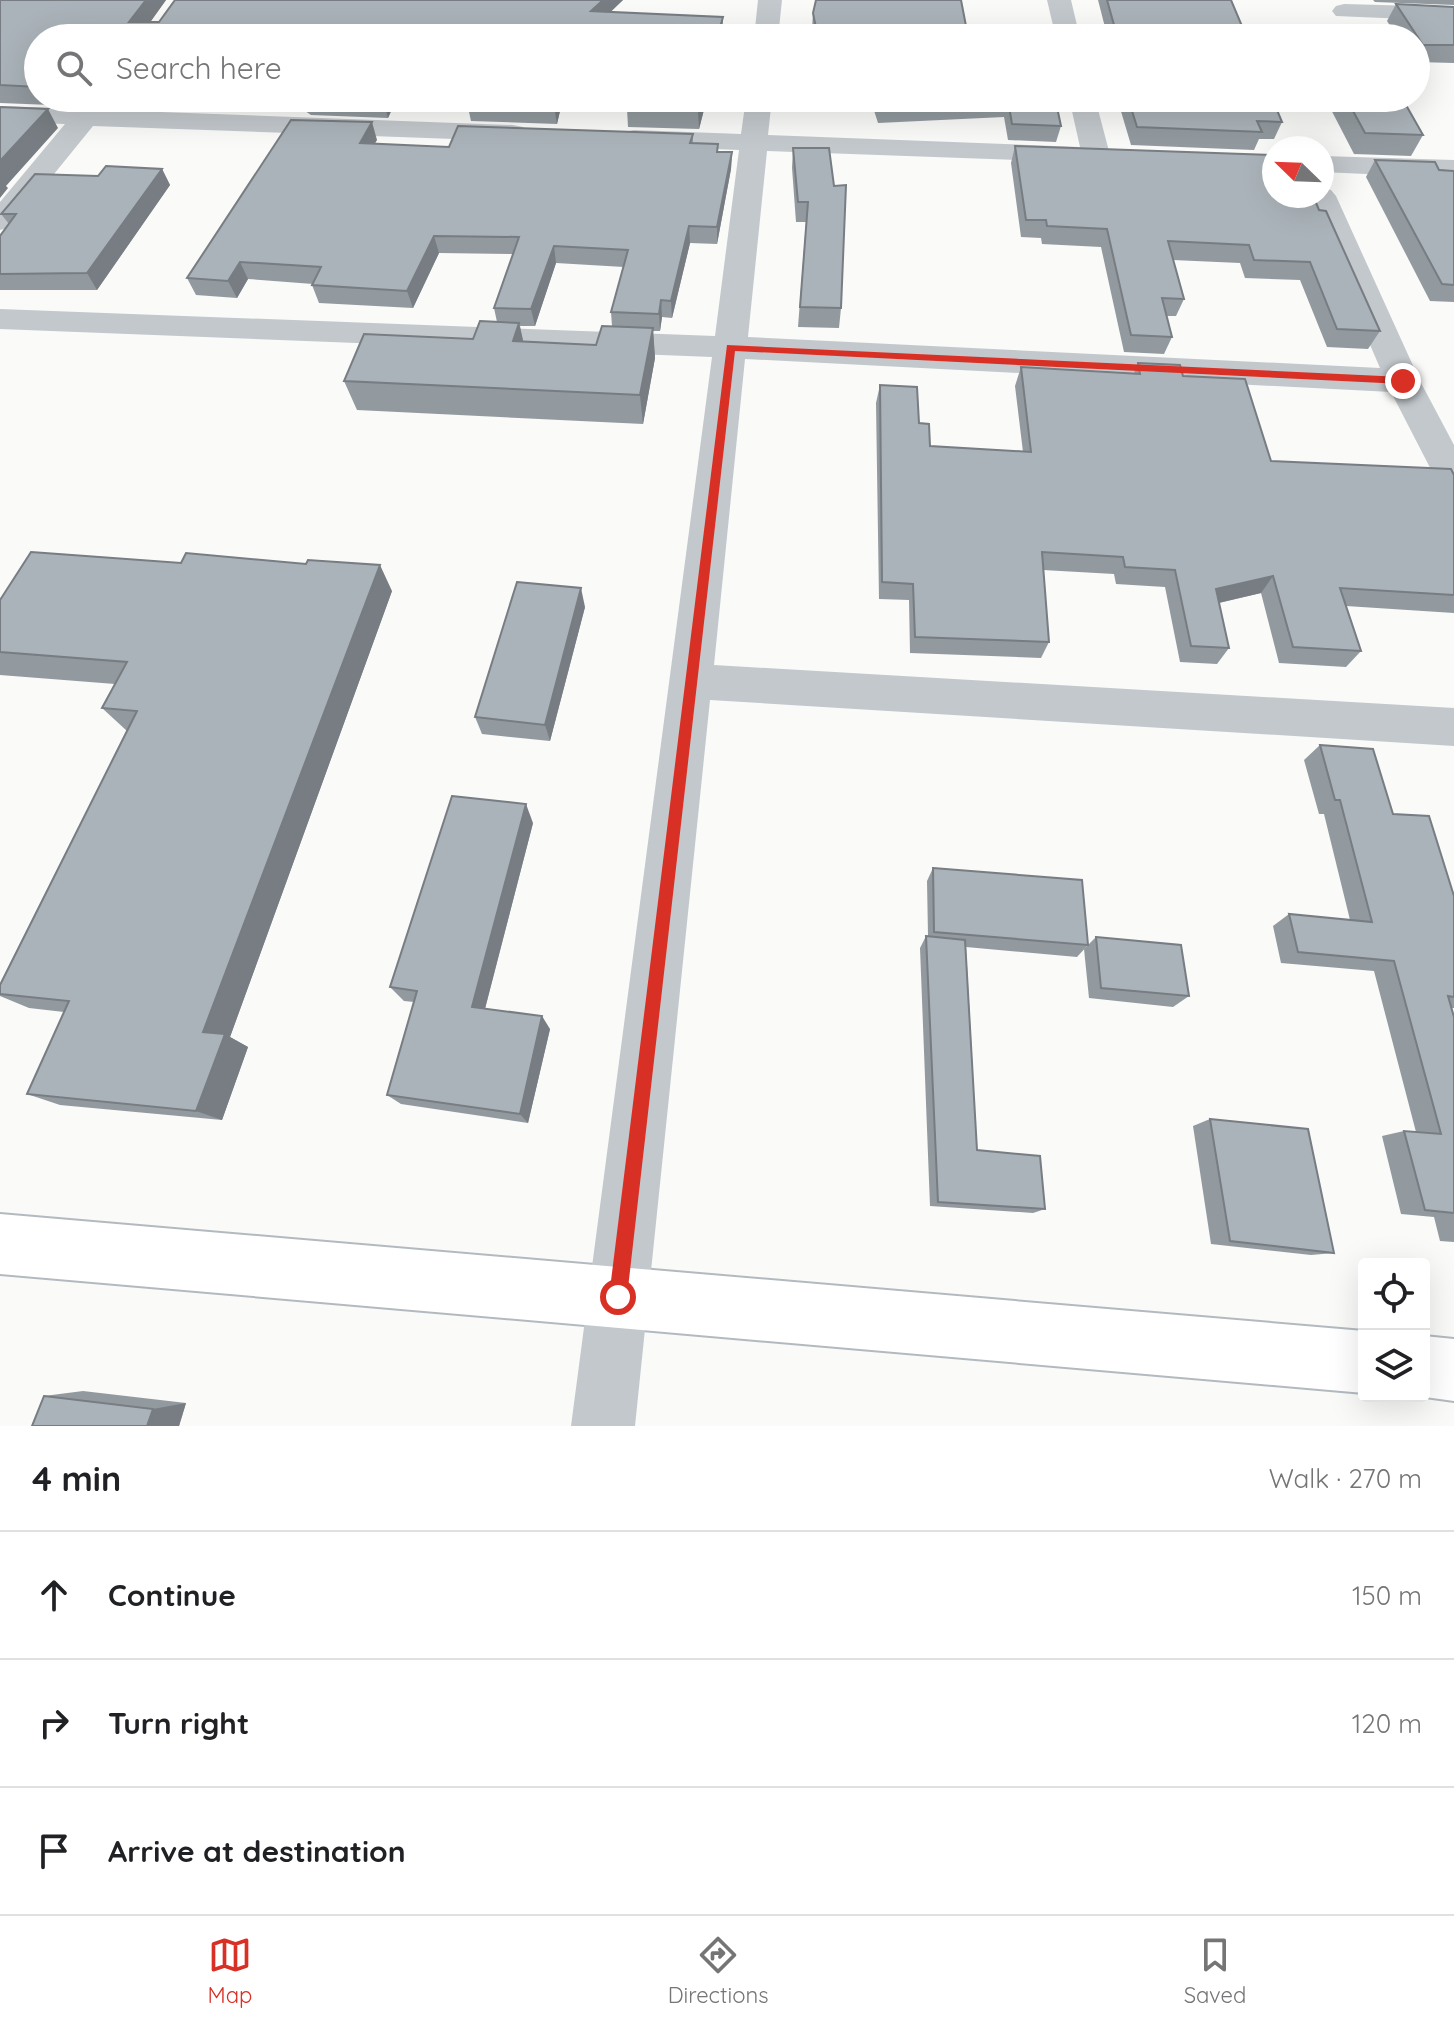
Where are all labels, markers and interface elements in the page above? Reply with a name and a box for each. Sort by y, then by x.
search box [24,24,1430,112]
icon: search [52,46,96,90]
text: Search here [116,49,282,87]
north arrow [1262,136,1334,208]
route end [1385,363,1421,399]
map controls [1358,1258,1430,1402]
button: locate [1358,1258,1430,1330]
route start [600,1279,636,1315]
button: layers [1358,1330,1430,1402]
text: 4 min [32,1457,121,1500]
text: Walk · 270 m [1269,1462,1422,1495]
icon: ahead [32,1573,76,1617]
text: Continue [108,1576,236,1614]
text: 150 m [1352,1579,1422,1612]
icon: right [32,1701,76,1745]
text: Turn right [108,1704,249,1742]
text: 120 m [1352,1707,1422,1740]
icon: arrive [32,1829,76,1873]
text: Arrive at destination [108,1832,406,1870]
tab: Map [208,1933,252,2009]
tab: Directions [668,1933,768,2009]
tab: Saved [1184,1933,1246,2009]

